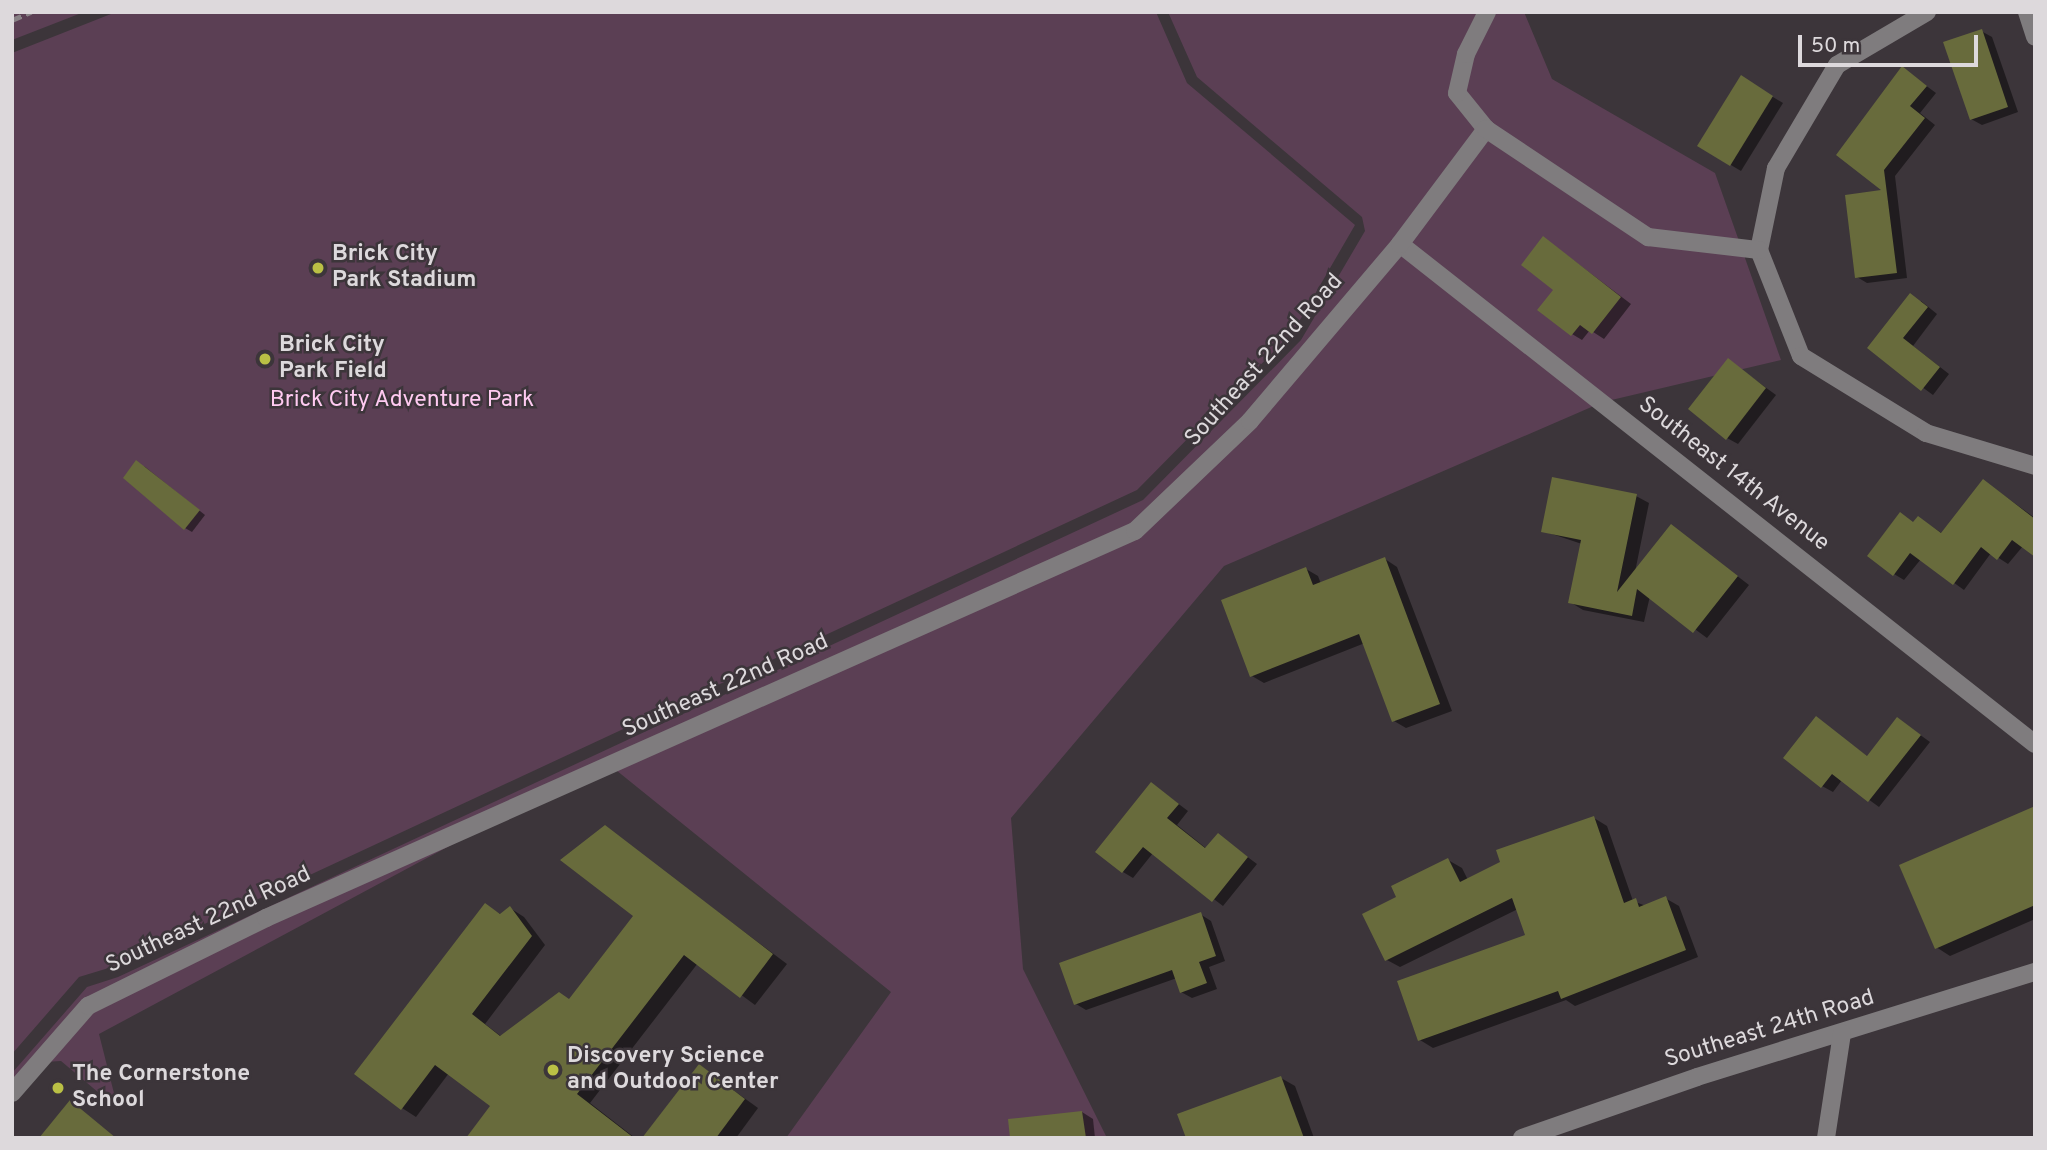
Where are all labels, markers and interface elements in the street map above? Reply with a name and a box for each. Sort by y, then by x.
scale bar [1802,21,1982,65]
text: 50 m [1811,33,1860,60]
place label: Brick City Park Stadium [332,241,476,295]
marker: Brick City Park Stadium [310,260,326,276]
street label: Southeast 22nd Road [1180,269,1350,453]
place label: Brick City Park Field [279,332,387,386]
marker: Brick City Park Field [257,351,273,367]
park label: Brick City Adventure Park [269,387,535,415]
street label: Southeast 14th Avenue [1632,392,1834,558]
street label: Southeast 22nd Road [619,629,833,745]
street label: Southeast 22nd Road [102,861,316,981]
street label: Southeast 24th Road [1662,985,1878,1075]
place label: Discovery Science and Outdoor Center [567,1043,779,1097]
place label: The Cornerstone School [72,1061,250,1115]
marker: Discovery Science and Outdoor Center [545,1062,561,1078]
marker: The Cornerstone School [50,1080,66,1096]

